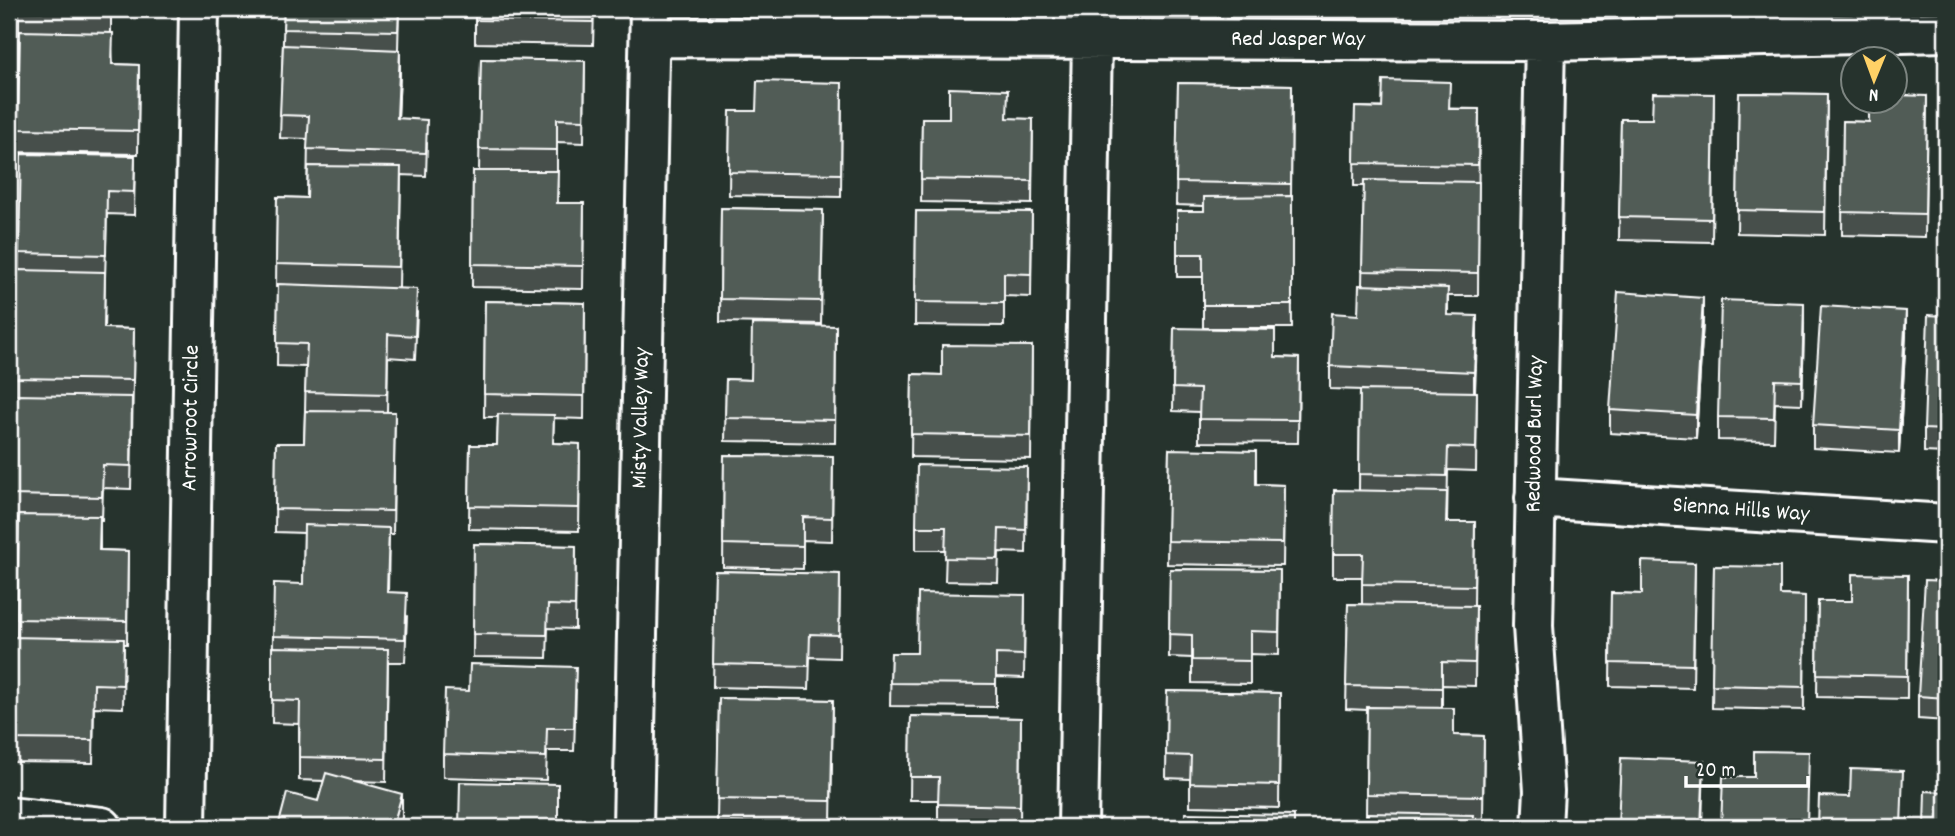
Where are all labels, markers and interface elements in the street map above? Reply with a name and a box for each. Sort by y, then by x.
street label: Red Jasper Way [1231,24,1366,57]
north arrow [1840,46,1910,116]
text: N [1869,80,1879,107]
street label: Arrowroot Circle [174,345,210,491]
street label: Misty Valley Way [624,346,660,489]
street label: Redwood Burl Way [1518,355,1554,513]
street label: Sienna Hills Way [1672,490,1811,532]
scale bar [1686,745,1808,789]
text: 20 m [1696,757,1736,787]

